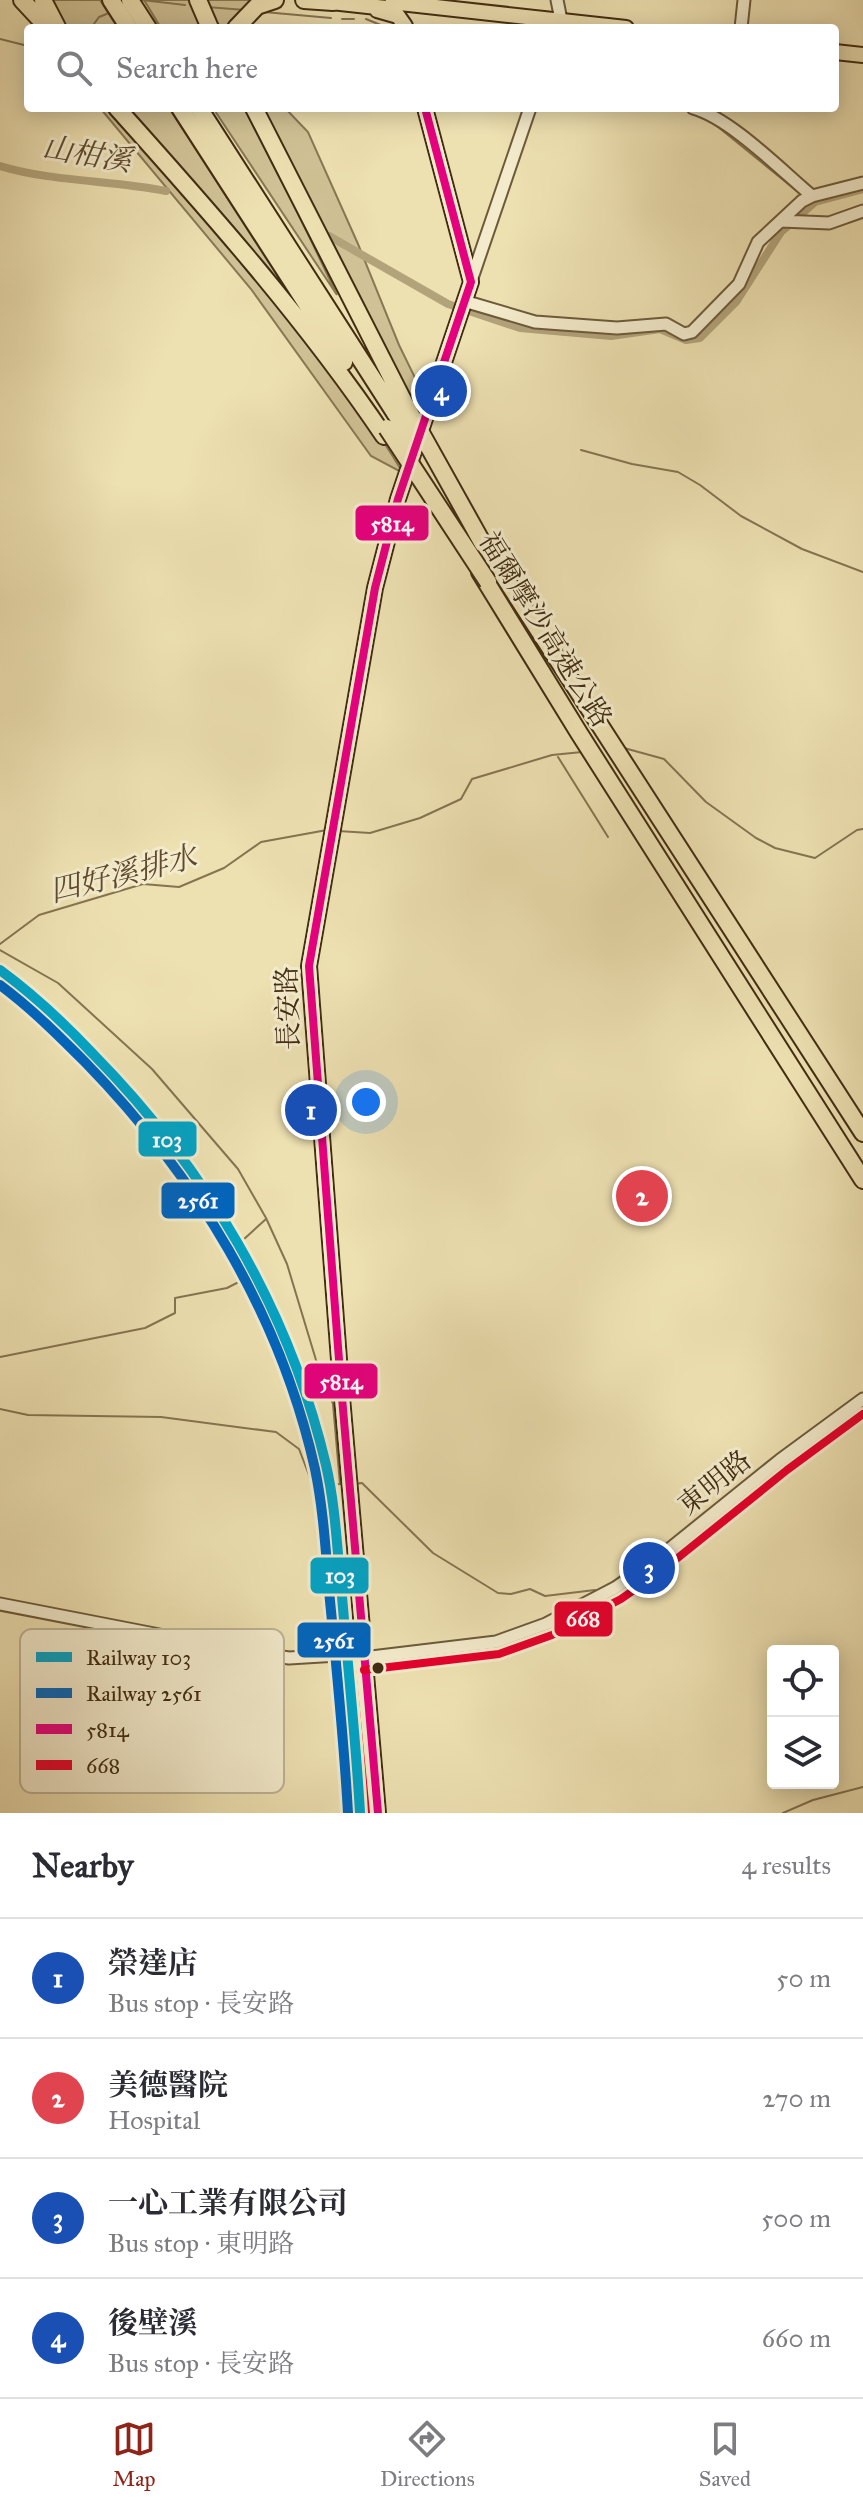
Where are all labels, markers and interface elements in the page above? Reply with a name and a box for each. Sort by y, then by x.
search box [24,24,839,112]
icon: search [52,46,96,90]
text: Search here [116,50,258,86]
water label: 山柑溪 [40,129,137,179]
pin: 4 [415,361,467,421]
line badge: 5814 [354,504,430,542]
text: 5814 [371,510,415,537]
street label: 福爾摩沙高速公路 [471,525,620,734]
water label: 四好溪排水 [46,838,203,910]
street label: 長安路 [269,965,306,1051]
pin: 1 [285,1080,337,1140]
your location [346,1082,386,1122]
line badge: 103 [137,1120,198,1158]
text: 103 [152,1126,182,1153]
pin: 2 [616,1166,668,1226]
line badge: 2561 [160,1181,236,1220]
text: 2561 [178,1187,219,1214]
line badge: 5814 [303,1362,379,1400]
text: 5814 [320,1368,364,1395]
street label: 東明路 [671,1442,758,1522]
pin: 3 [623,1538,675,1598]
line badge: 103 [309,1556,370,1595]
text: 103 [325,1562,355,1589]
line badge: 668 [553,1600,614,1638]
text: 668 [566,1605,600,1632]
line badge: 2561 [296,1621,372,1659]
text: 2561 [314,1627,355,1654]
legend [20,1629,284,1793]
text: Railway 103 [86,1644,191,1671]
map controls [767,1645,839,1789]
button: locate [767,1645,839,1717]
unlabelled marker [370,1660,386,1676]
text: Railway 2561 [86,1680,202,1707]
text: 5814 [86,1716,130,1743]
button: layers [767,1717,839,1789]
text: 668 [86,1752,120,1779]
text: Nearby [32,1845,134,1886]
text: 4 results [742,1849,831,1881]
text: 榮達店 [108,1945,198,1981]
text: 1 [53,1962,63,1994]
text: 50 m [776,1962,831,1994]
text: Bus stop · 長安路 [108,1987,294,2019]
text: 美德醫院 [108,2067,228,2103]
text: 2 [52,2082,64,2114]
text: 270 m [762,2082,831,2114]
text: Hospital [108,2104,200,2136]
text: 一心工業有限公司 [108,2185,348,2221]
text: 3 [53,2202,63,2234]
text: 500 m [761,2202,831,2234]
text: Bus stop · 東明路 [108,2227,294,2259]
text: 後壁溪 [108,2305,198,2341]
text: 4 [51,2322,65,2354]
text: 660 m [762,2322,831,2354]
text: Bus stop · 長安路 [108,2347,294,2379]
tab: Map [112,2417,156,2492]
tab: Directions [380,2417,475,2492]
tab: Saved [699,2417,751,2492]

